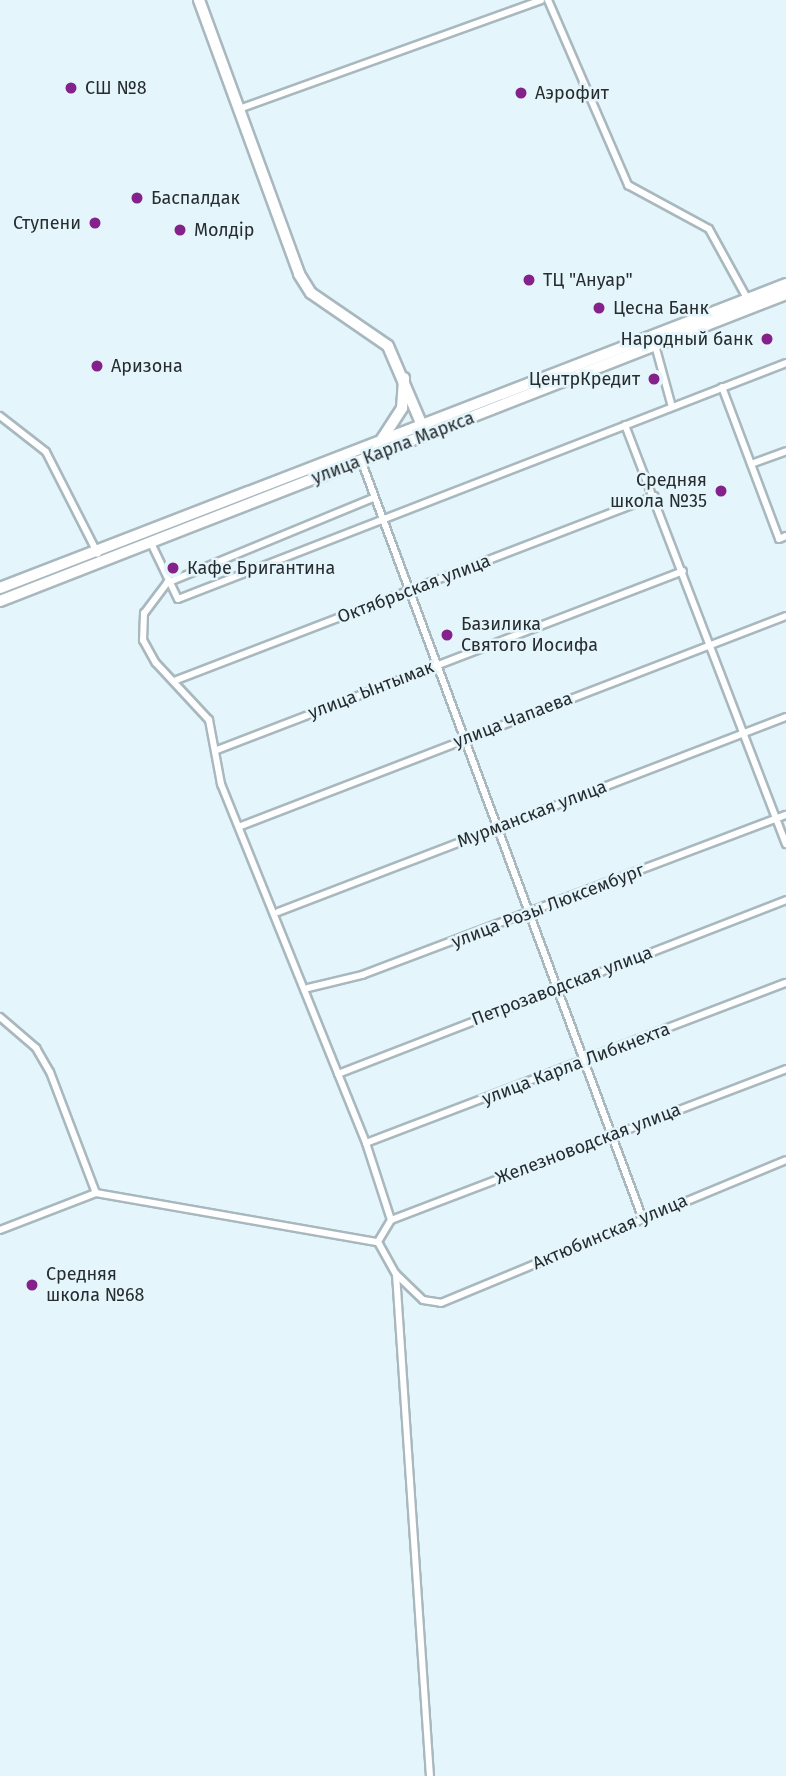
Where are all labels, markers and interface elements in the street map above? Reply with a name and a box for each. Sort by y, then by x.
place label: СШ №8 [85,77,147,99]
marker: СШ №8 [63,80,79,96]
place label: Аэрофит [535,82,609,104]
marker: Аэрофит [513,85,529,101]
place label: Баспалдак [151,187,240,209]
marker: Баспалдак [129,190,145,206]
place label: Ступени [13,212,81,234]
marker: Ступени [87,215,103,231]
place label: Молдiр [194,219,255,241]
marker: Молдiр [172,222,188,238]
place label: ТЦ "Ануар" [543,269,633,291]
marker: ТЦ "Ануар" [521,272,537,288]
place label: Цесна Банк [613,297,709,319]
marker: Цесна Банк [591,300,607,316]
place label: Народный банк [620,328,753,350]
marker: Народный банк [759,331,775,347]
place label: Аризона [111,355,183,377]
marker: Аризона [89,358,105,374]
place label: ЦентрКредит [529,368,640,390]
marker: ЦентрКредит [646,371,662,387]
street label: улица Карла Маркса [309,407,477,489]
place label: Средняя школа №35 [610,470,707,512]
marker: Средняя школа №35 [713,483,729,499]
street label: Октябрьская улица [334,550,494,628]
place label: Кафе Бригантина [187,557,335,579]
marker: Кафе Бригантина [165,560,181,576]
place label: Базилика Святого Иосифа [461,614,598,656]
marker: Базилика Святого Иосифа [439,627,455,643]
street label: улица Ынтымак [305,656,437,724]
street label: улица Чапаева [450,687,576,753]
street label: Мурманская улица [454,776,610,852]
street label: улица Розы Люксембург [449,859,647,953]
street label: Петрозаводская улица [469,942,655,1030]
street label: улица Карла Либкнехта [479,1018,673,1110]
street label: Железноводская улица [492,1099,684,1189]
street label: Актюбинская улица [529,1190,691,1274]
place label: Средняя школа №68 [46,1264,144,1306]
marker: Средняя школа №68 [24,1277,40,1293]

